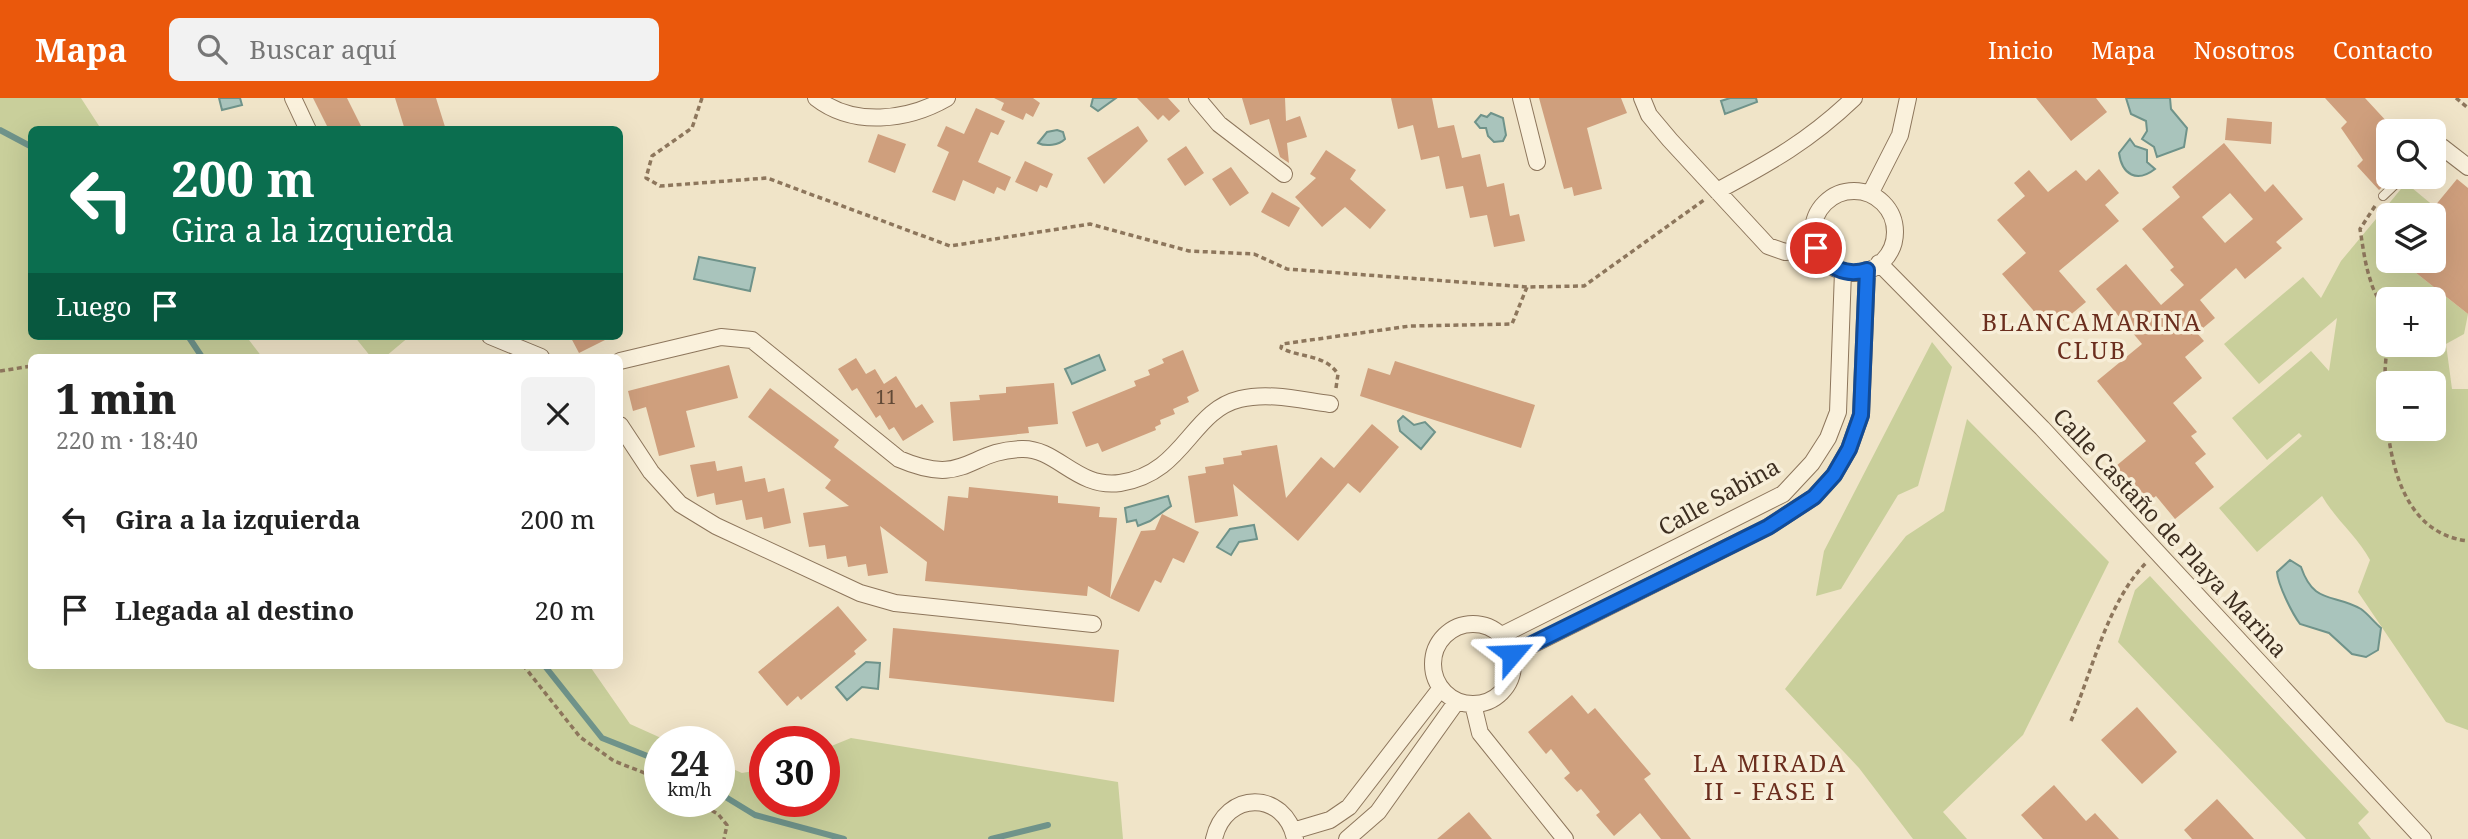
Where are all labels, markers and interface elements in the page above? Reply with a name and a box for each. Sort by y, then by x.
search box [169,18,659,81]
text: Mapa [35,27,127,72]
icon: search [193,30,231,68]
text: Buscar aquí [249,31,396,67]
text: Inicio [1988,33,2053,66]
text: Mapa [2091,33,2156,66]
text: Nosotros [2194,33,2295,66]
text: Contacto [2333,33,2433,66]
map controls [2376,119,2446,441]
button: search [2376,119,2446,189]
text: 200 m [171,145,315,211]
icon: left [56,154,147,245]
button: layers [2376,203,2446,273]
text: Gira a la izquierda [171,208,454,251]
pin [1786,218,1846,278]
icon: arrive [1797,229,1835,267]
icon: arrive [146,287,184,325]
button: + [2376,287,2446,357]
text: Luego [56,288,132,324]
district label: BLANCAMARINA CLUB [1982,305,2202,366]
text: 1 min [56,369,177,426]
button: − [2376,371,2446,441]
button: close [521,377,595,451]
house number: 11 [875,384,897,410]
street label: Calle Castaño de Playa Marina [2046,401,2295,664]
text: 220 m · 18:40 [56,424,198,456]
street label: Calle Sabina [1652,450,1785,543]
icon: left [56,500,94,538]
text: Gira a la izquierda [115,501,361,537]
text: 200 m [520,501,595,537]
icon: arrive [56,591,94,629]
text: Llegada al destino [115,592,354,628]
text: 20 m [535,592,595,628]
position arrow [1475,617,1549,691]
speed limit sign: 30 [749,726,840,817]
text: 24 [670,739,709,786]
district label: LA MIRADA II - FASE I [1693,746,1847,807]
text: km/h [667,777,712,801]

